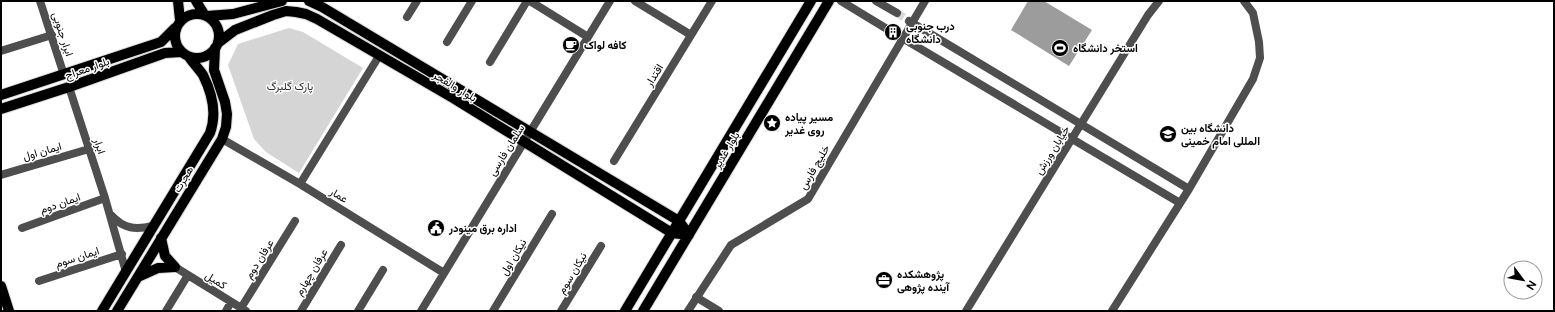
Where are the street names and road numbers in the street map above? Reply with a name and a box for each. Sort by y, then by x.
street label: ابرار جنوبی [49,10,76,58]
street label: بلوار معراج [63,55,111,83]
street label: اقتدار [642,62,666,90]
street label: بلوار والفجر [430,68,479,104]
street label: سلمان فارسی [486,122,527,178]
street label: خیابان ورزش [1032,124,1072,177]
street label: بلوار غدیر [710,130,742,172]
street label: ابرار [91,136,108,156]
street label: ایمان اول [21,140,63,163]
street label: خلیج فارس [796,143,833,192]
street label: هجرت [171,164,196,195]
street label: عمار [327,185,350,206]
street label: ایمان دوم [38,190,82,217]
street label: عرفان دوم [242,237,278,282]
street label: نیکان اول [497,237,529,278]
street label: ایمان سوم [54,244,101,272]
street label: عرفان چهارم [292,246,331,299]
street label: نیکان سوم [555,250,591,297]
street label: کمیل [203,269,229,292]

